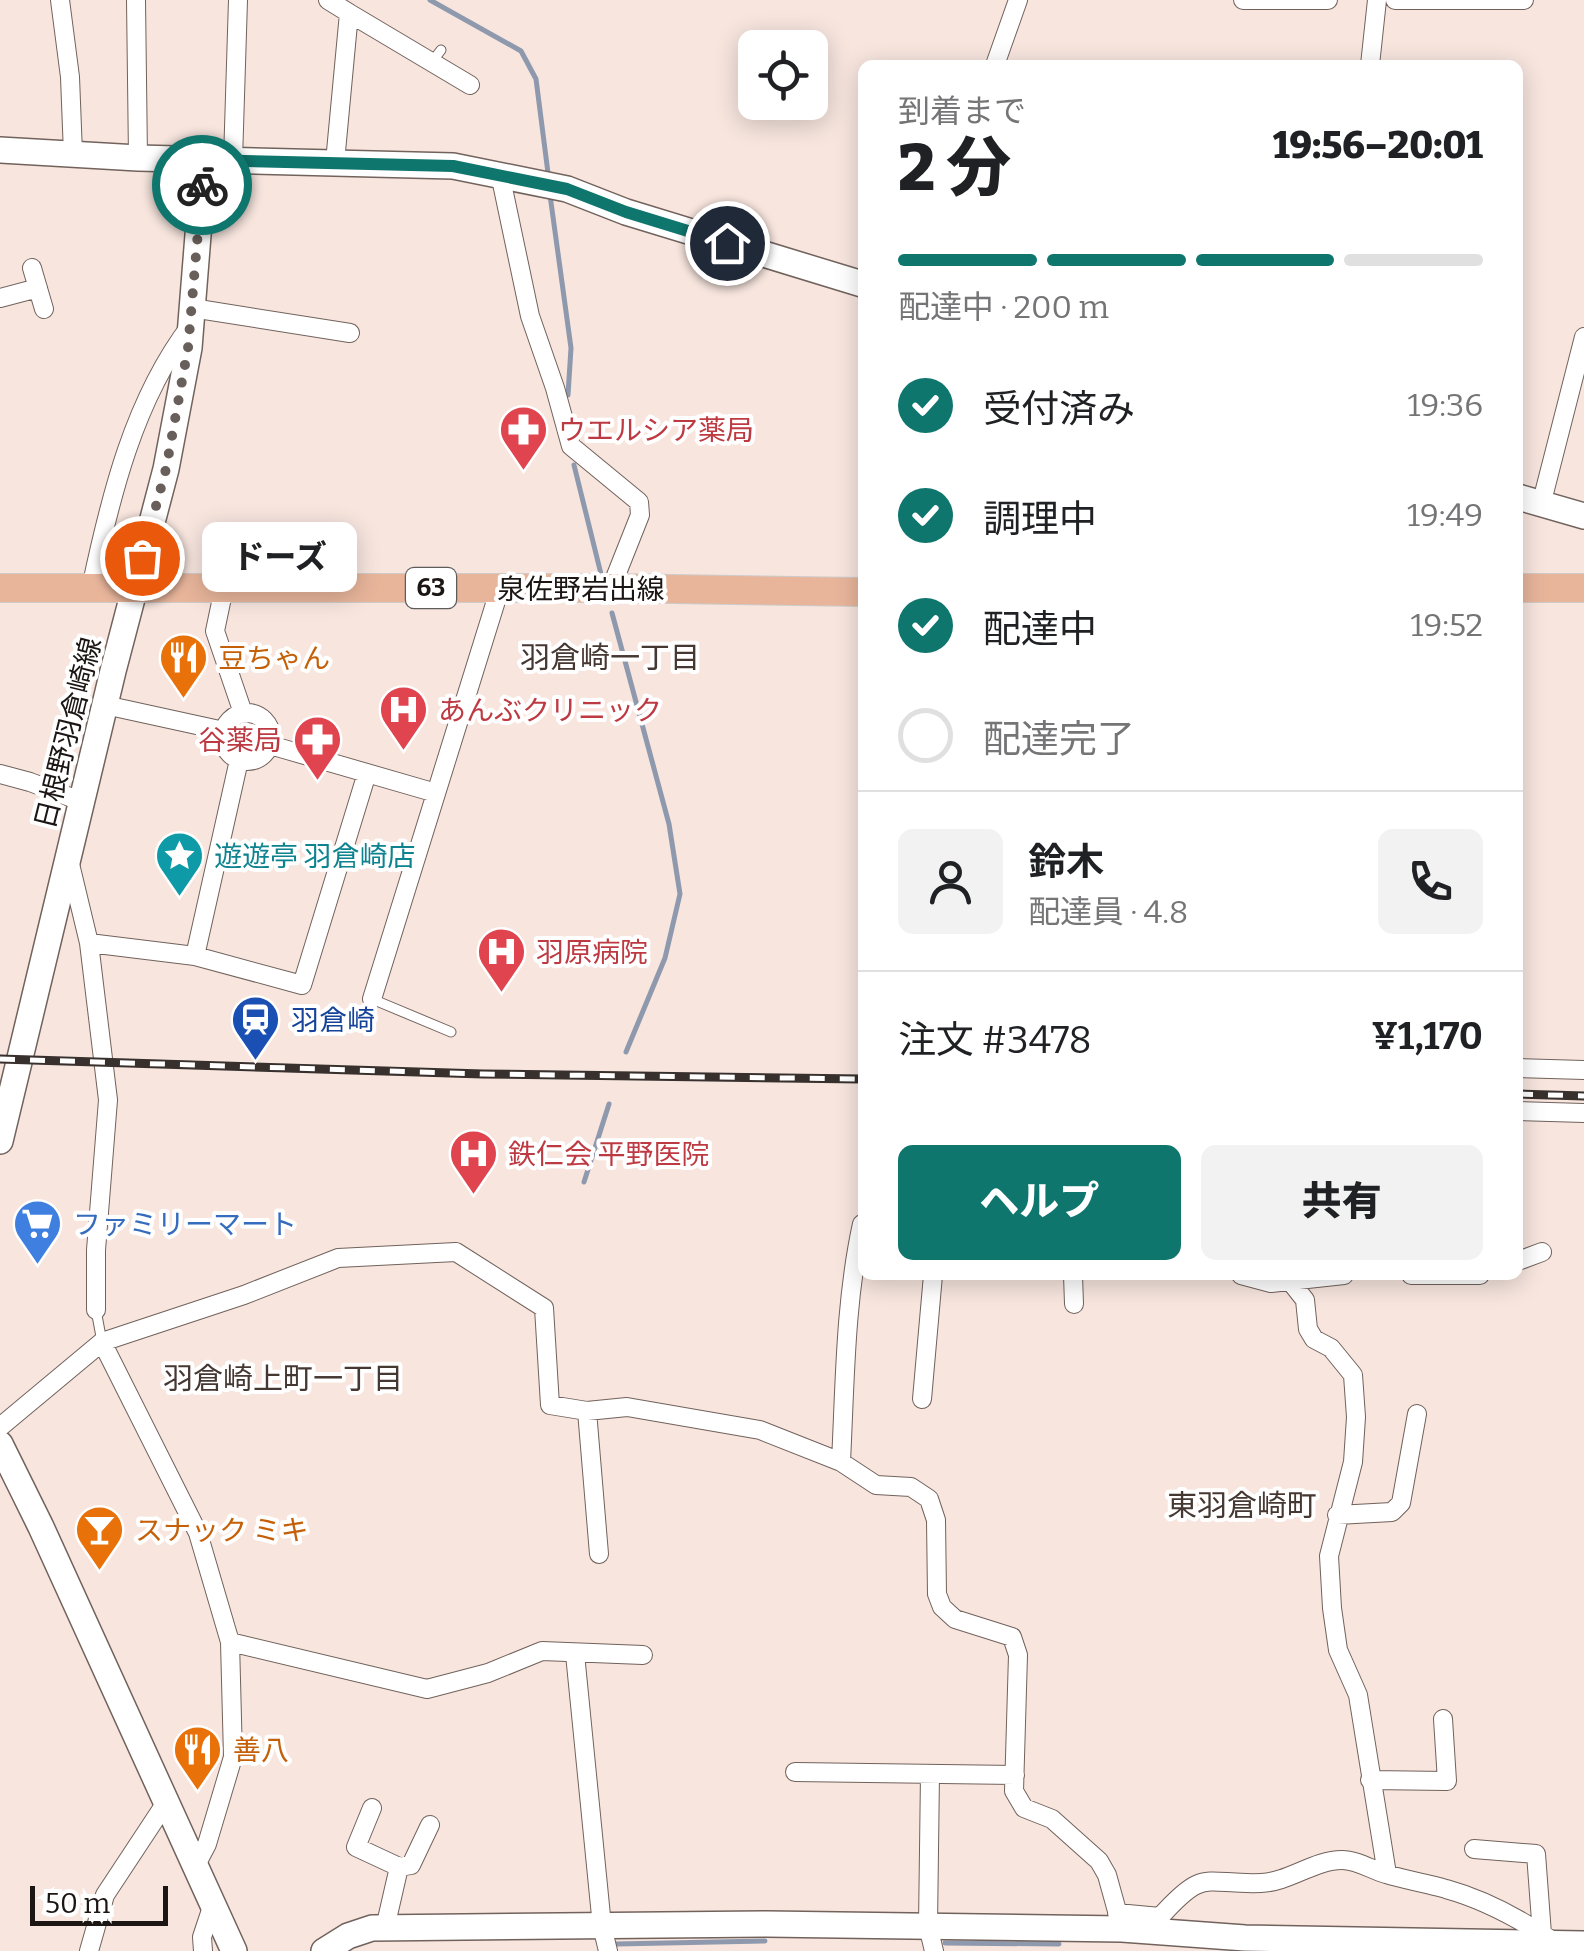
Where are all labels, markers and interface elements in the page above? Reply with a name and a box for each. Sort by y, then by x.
map controls [738,30,828,120]
button: locate [738,30,828,120]
text: 到着まで [898,92,1026,130]
text: 19:56–20:01 [1273,122,1483,168]
text: 2 分 [898,129,1011,207]
courier [152,135,252,235]
icon: bike [175,158,230,213]
pin [685,201,770,286]
icon: home [700,216,755,271]
text: 配達中 · 200 m [898,288,1109,326]
icon: check [898,378,953,433]
text: 受付済み [983,386,1135,432]
text: 19:36 [1407,386,1483,424]
pharmacy icon: ウエルシア薬局 [497,404,549,472]
place label: ウエルシア薬局 [558,414,754,447]
icon: check [898,488,953,543]
text: 調理中 [983,496,1097,542]
text: 19:49 [1407,496,1483,534]
pin [100,516,185,601]
callout: ドーズ [202,523,357,593]
icon: bag [115,531,170,586]
text: ドーズ [232,538,327,576]
road number: 63 [406,568,456,608]
street label: 泉佐野岩出線 [497,573,665,606]
icon: check [898,598,953,653]
text: 配達中 [983,606,1097,652]
text: 19:52 [1411,606,1483,644]
restaurant icon: 豆ちゃん [157,632,209,700]
street label: 日根野羽倉崎線 [28,634,108,832]
district label: 羽倉崎一丁目 [520,640,700,676]
place label: 豆ちゃん [218,642,330,675]
hospital icon: あんぶクリニック [377,684,429,752]
place label: あんぶクリニック [438,694,662,727]
pharmacy icon: 谷薬局 [291,714,343,782]
text: 配達完了 [983,716,1135,762]
place label: 谷薬局 [198,724,282,757]
button: person [898,829,1003,934]
button: phone [1378,829,1483,934]
place icon: 遊遊亭 羽倉崎店 [153,830,205,898]
text: 鈴木 [1028,839,1104,885]
place label: 遊遊亭 羽倉崎店 [214,840,416,873]
text: 配達員 · 4.8 [1028,893,1188,931]
hospital icon: 羽原病院 [475,926,527,994]
place label: 羽原病院 [536,936,648,969]
station icon: 羽倉崎 [230,994,282,1062]
place label: 羽倉崎 [291,1004,375,1037]
text: ¥1,170 [1371,1013,1483,1059]
text: 注文 #3478 [898,1017,1092,1063]
hospital icon: 鉄仁会 平野医院 [447,1128,499,1196]
place label: 鉄仁会 平野医院 [508,1138,710,1171]
button: ヘルプ [898,1145,1181,1260]
button: 共有 [1201,1145,1483,1260]
supermarket icon: ファミリーマート [12,1198,64,1266]
place label: ファミリーマート [73,1208,297,1241]
district label: 羽倉崎上町一丁目 [163,1361,403,1397]
district label: 東羽倉崎町 [1167,1488,1317,1524]
bar icon: スナック ミキ [74,1504,126,1572]
place label: スナック ミキ [135,1514,309,1547]
restaurant icon: 善八 [172,1724,224,1792]
place label: 善八 [233,1734,289,1767]
scale bar [30,1881,168,1926]
text: 50 m [45,1887,110,1920]

